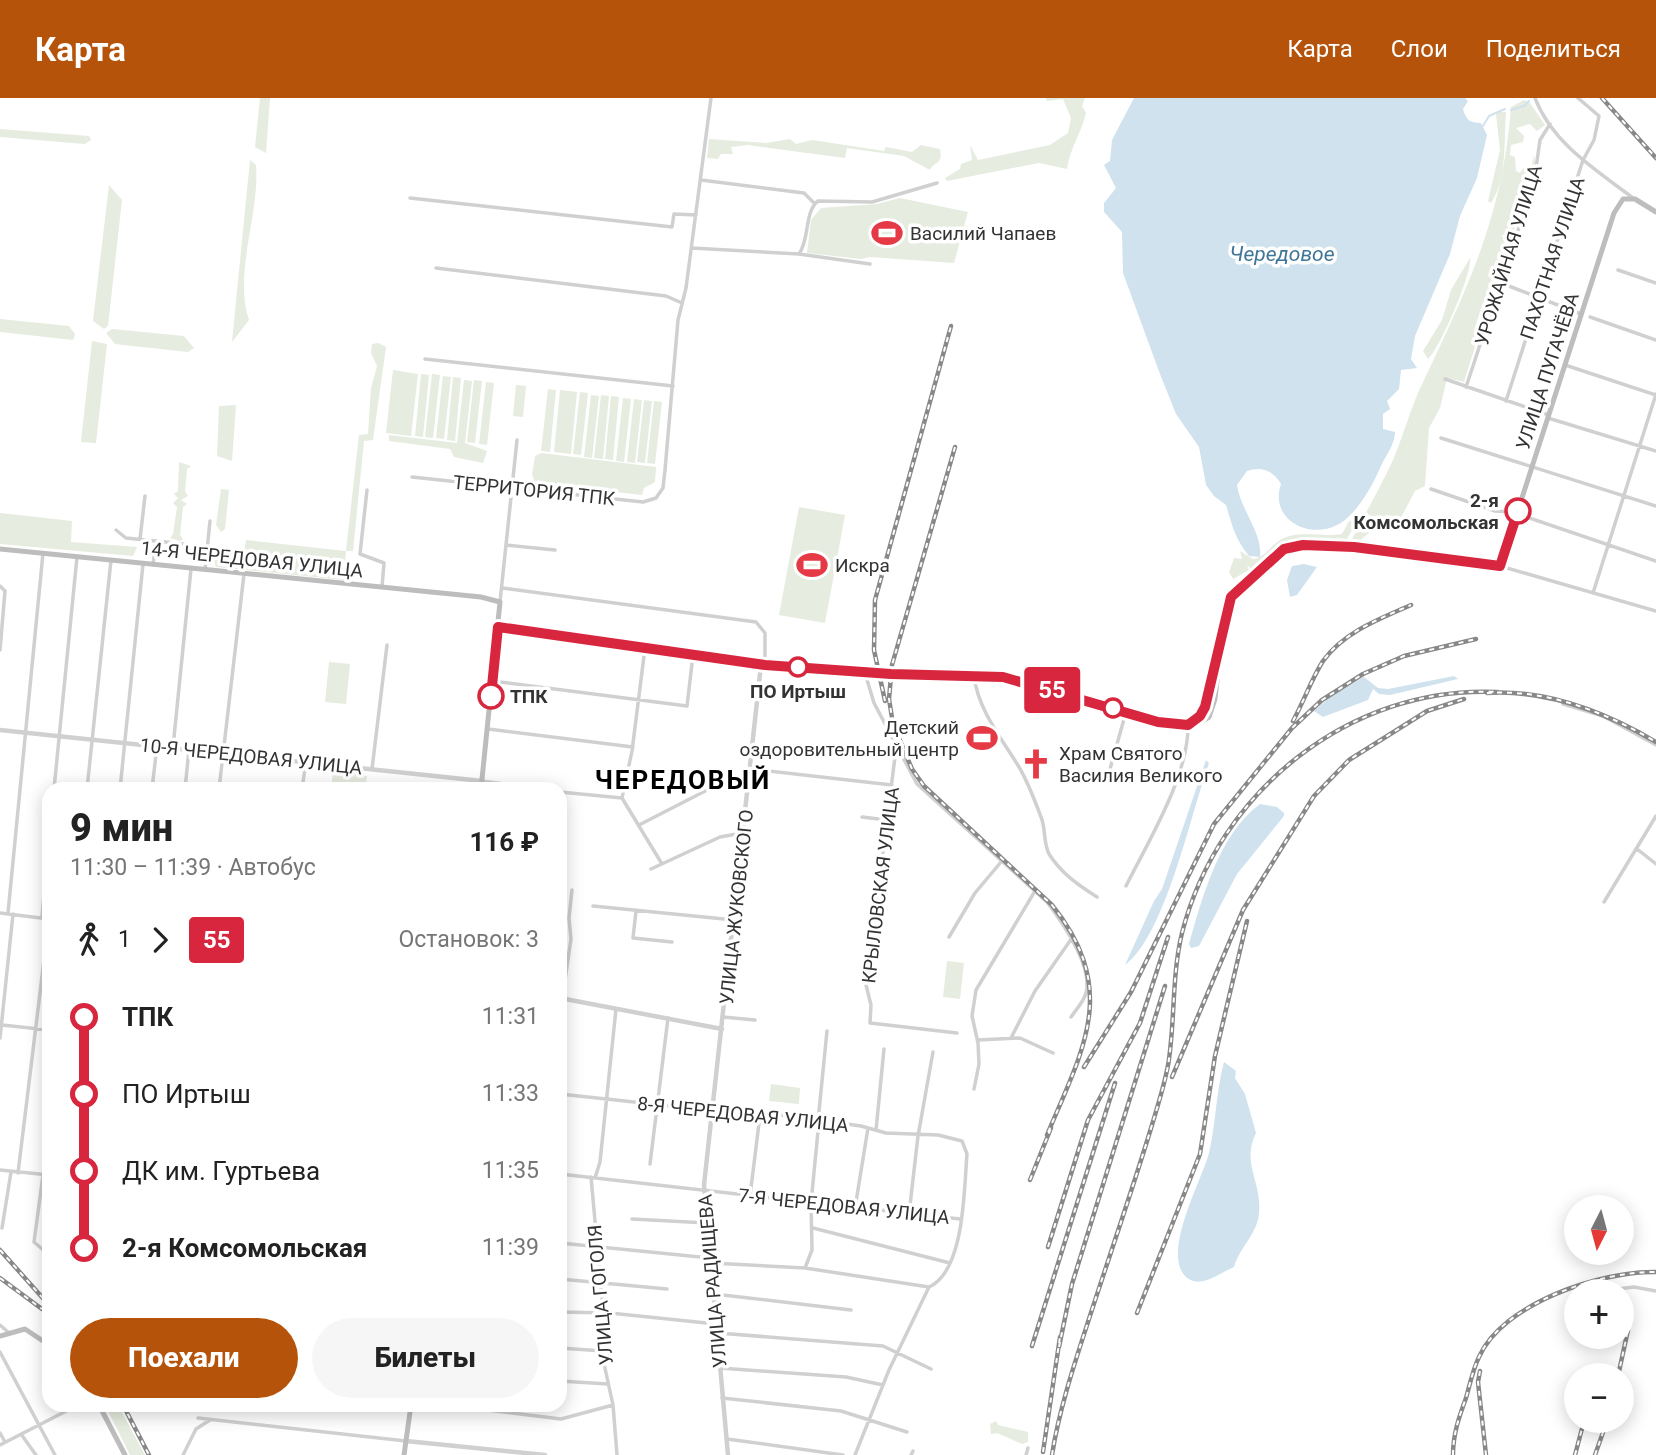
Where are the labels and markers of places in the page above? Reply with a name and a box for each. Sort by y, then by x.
sports icon: Василий Чапаев [870,216,904,250]
place label: Василий Чапаев [910,222,1056,245]
place label: 2-я Комсомольская [1353,489,1499,534]
marker: 2-я Комсомольская [1505,498,1531,524]
sports icon: Искра [795,548,829,582]
place label: Искра [835,554,890,577]
marker: ПО Иртыш [788,657,808,677]
place label: ПО Иртыш [750,680,846,703]
marker: ТПК [478,683,504,709]
place label: ТПК [510,685,548,708]
unlabelled marker [1103,698,1123,718]
place label: Детский оздоровительный центр [740,716,959,761]
sports icon: Детский оздоровительный центр [965,721,999,755]
place label: Храм Святого Василия Великого [1059,742,1223,787]
church icon: Храм Святого Василия Великого [1019,747,1053,781]

